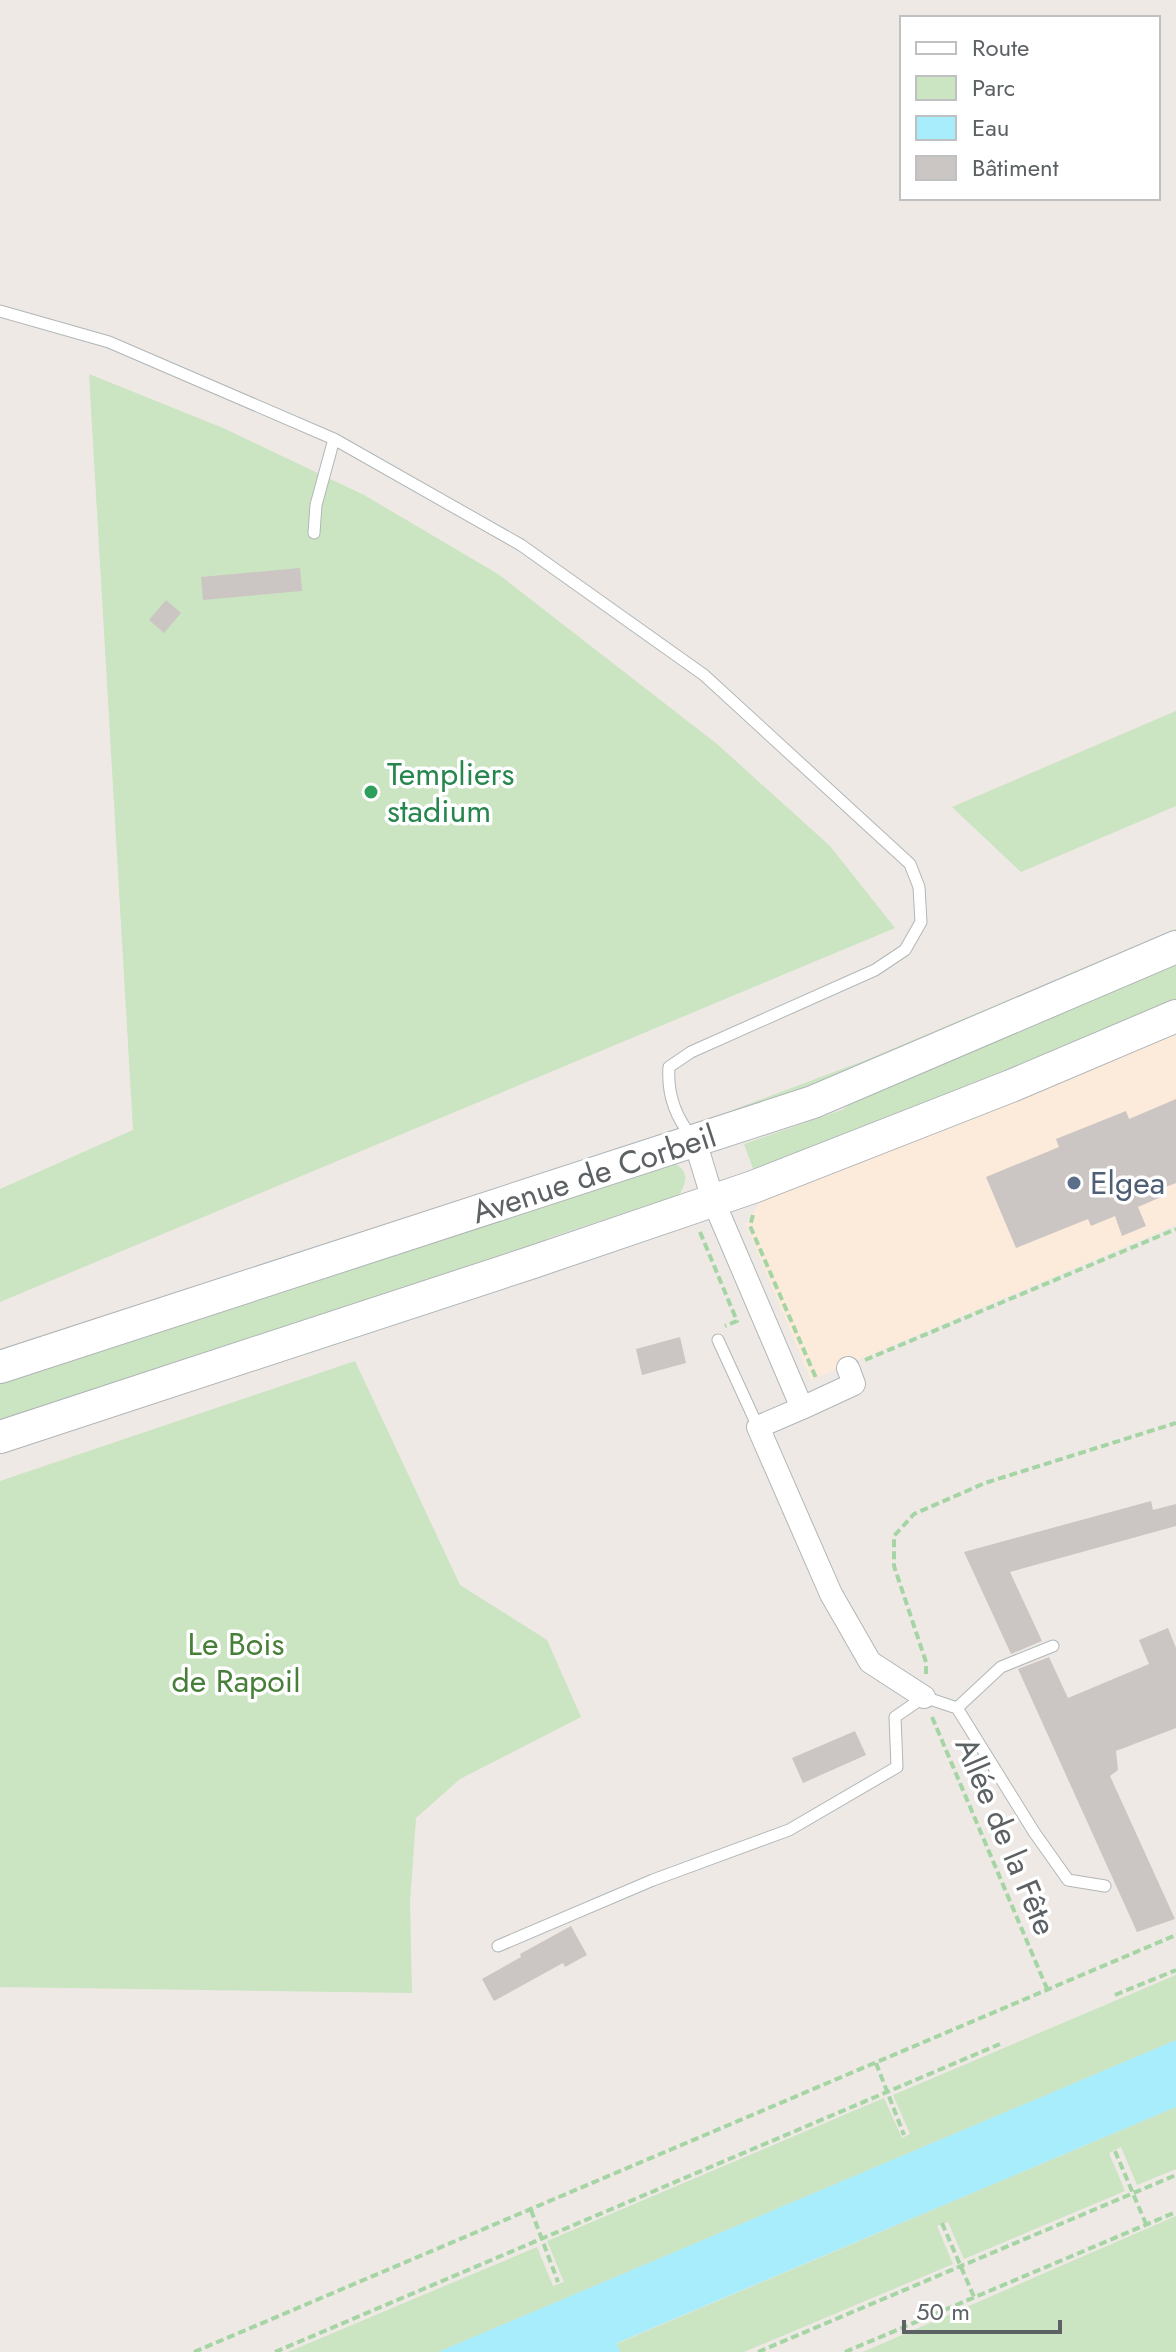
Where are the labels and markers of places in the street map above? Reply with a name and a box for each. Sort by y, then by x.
place label: Templiers stadium [387,751,514,834]
marker: Templiers stadium [362,783,380,801]
place label: Elgea [1090,1160,1165,1206]
marker: Elgea [1065,1174,1083,1192]

